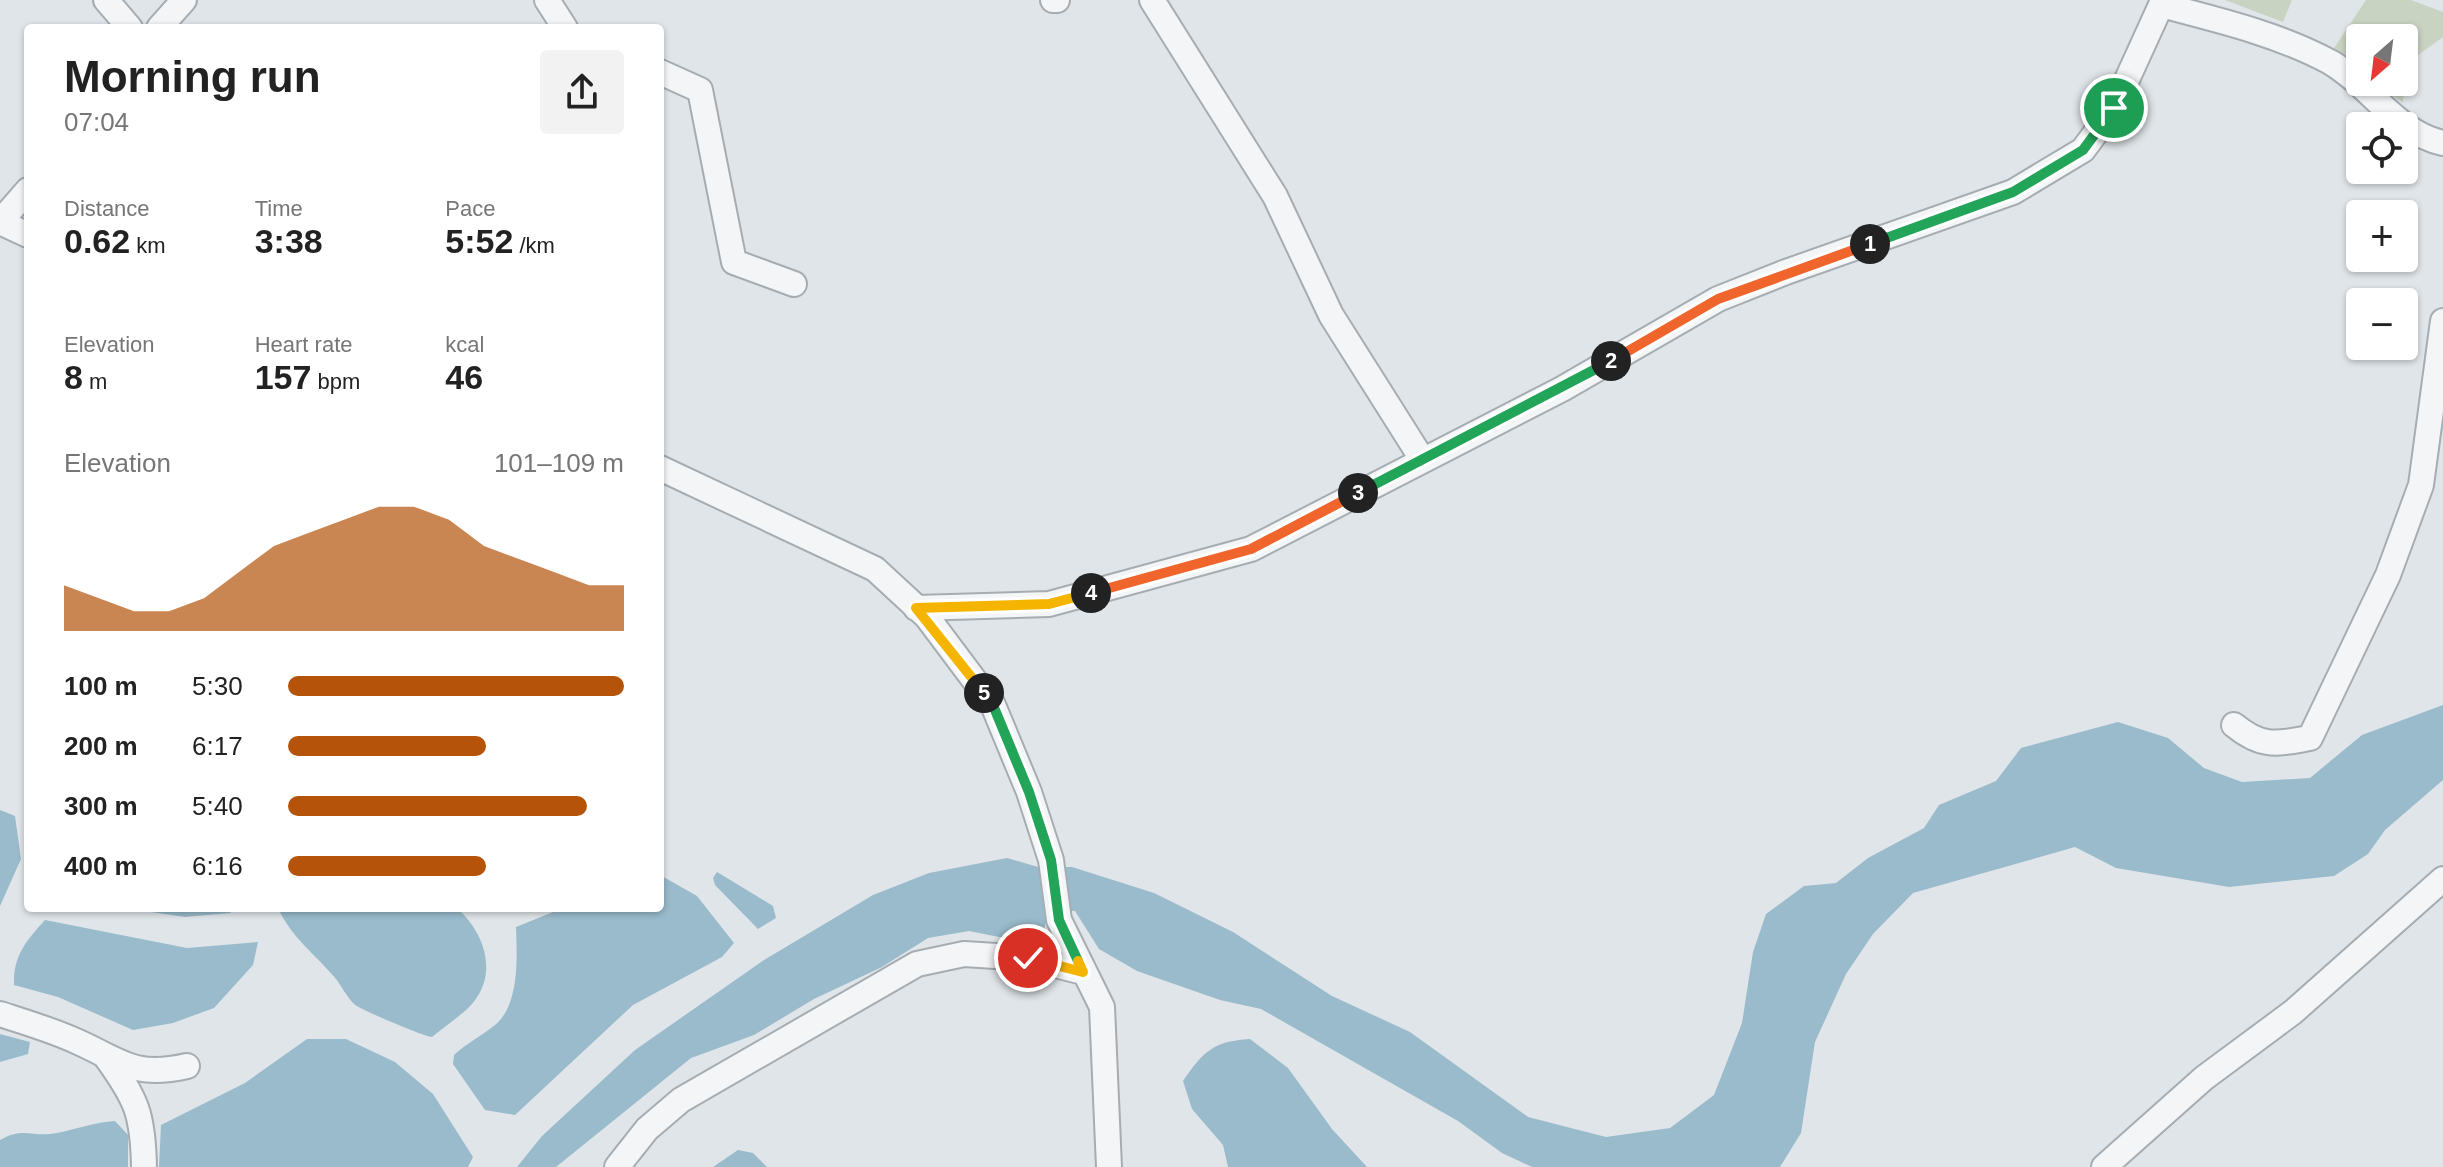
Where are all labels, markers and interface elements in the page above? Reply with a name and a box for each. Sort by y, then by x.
north arrow [2346,24,2418,96]
map controls [2346,24,2418,360]
button: share [540,50,624,134]
text: Morning run [64,52,321,101]
pin [2080,74,2148,142]
icon: arrive [2092,86,2136,130]
text: 07:04 [64,107,129,137]
button: locate [2346,112,2418,184]
text: Distance [64,196,150,221]
text: Time [255,196,303,221]
text: Pace [445,196,495,221]
button: + [2346,200,2418,272]
text: 0.62 [64,222,130,260]
text: 3:38 [255,222,323,260]
text: 5:52 [445,222,513,260]
pin: 1 [1850,224,1890,264]
text: 1 [1864,231,1876,256]
text: km [130,233,166,258]
text: /km [513,233,555,258]
button: − [2346,288,2418,360]
text: Elevation [64,332,155,357]
text: Heart rate [255,332,352,357]
text: kcal [445,332,484,357]
pin: 2 [1591,341,1631,381]
text: 2 [1605,348,1617,373]
text: 8 [64,358,83,396]
text: 157 [255,358,311,396]
text: 46 [445,358,483,396]
text: m [83,369,107,394]
text: bpm [311,369,360,394]
text: Elevation [64,448,171,478]
text: 101–109 m [494,448,624,478]
pin: 3 [1338,473,1378,513]
text: 3 [1352,480,1364,505]
pin: 4 [1071,573,1111,613]
text: 4 [1085,580,1097,605]
text: 100 m [64,671,138,701]
text: 5:30 [192,671,243,701]
pin: 5 [964,673,1004,713]
text: 5 [978,680,990,705]
text: 200 m [64,731,138,761]
text: 6:17 [192,731,243,761]
text: 300 m [64,791,138,821]
text: 5:40 [192,791,243,821]
text: 400 m [64,851,138,881]
text: 6:16 [192,851,243,881]
pin [994,924,1062,992]
icon: check [1006,936,1050,980]

